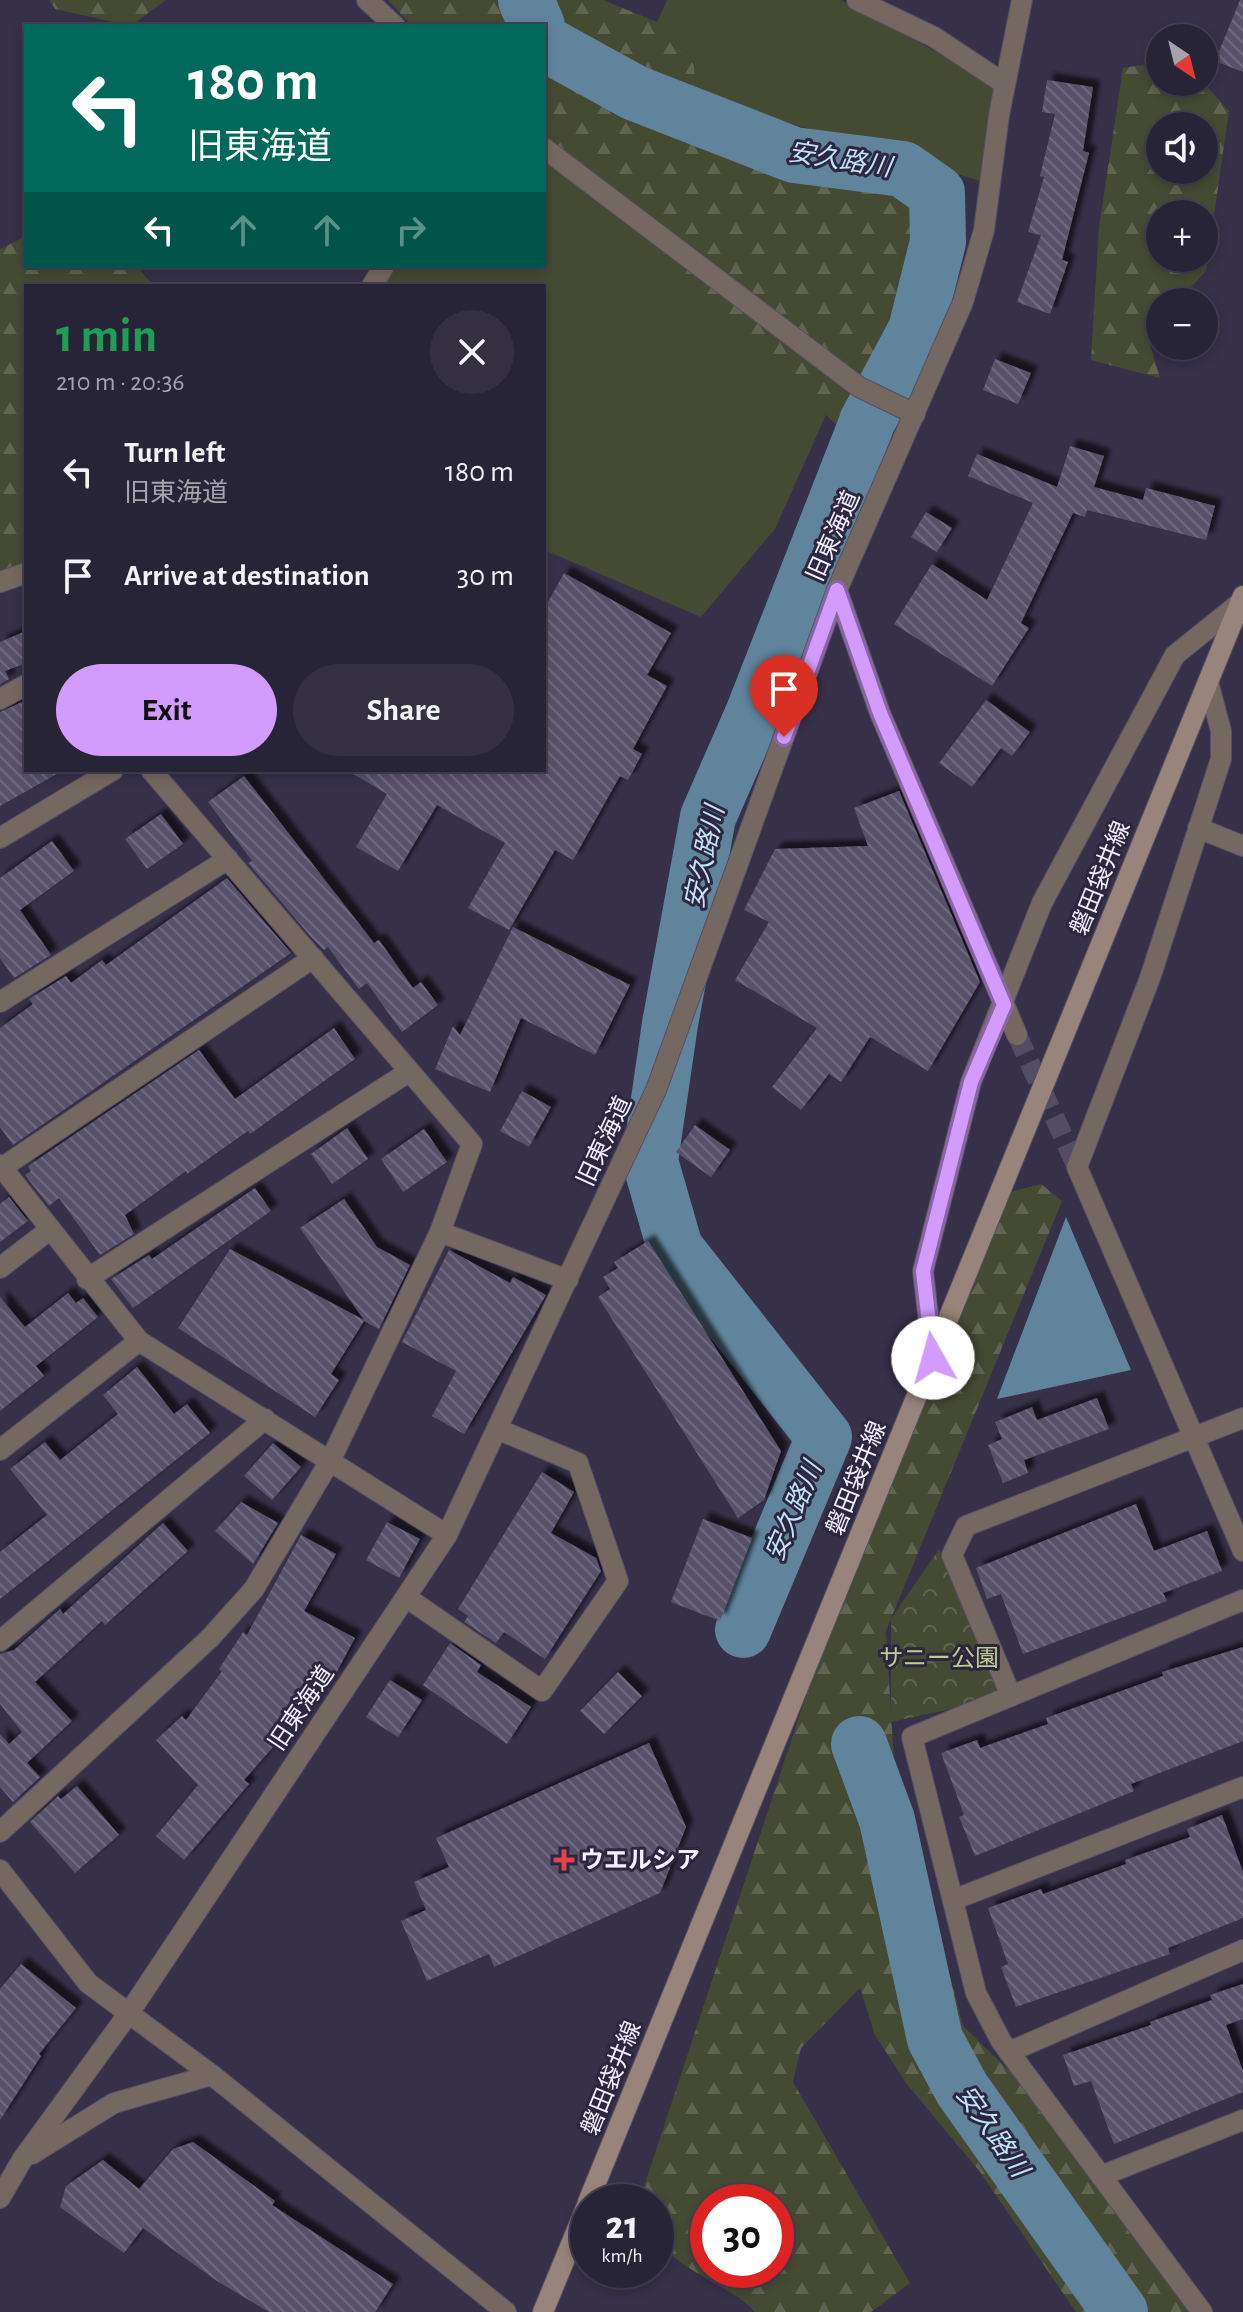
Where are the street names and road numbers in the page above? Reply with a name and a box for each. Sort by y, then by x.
street label: 旧東海道 [802,487,864,585]
street label: 磐田袋井線 [1065,817,1135,939]
street label: 旧東海道 [572,1092,636,1190]
street label: 磐田袋井線 [821,1417,891,1539]
street label: 旧東海道 [263,1661,339,1755]
street label: 磐田袋井線 [576,2017,646,2139]

